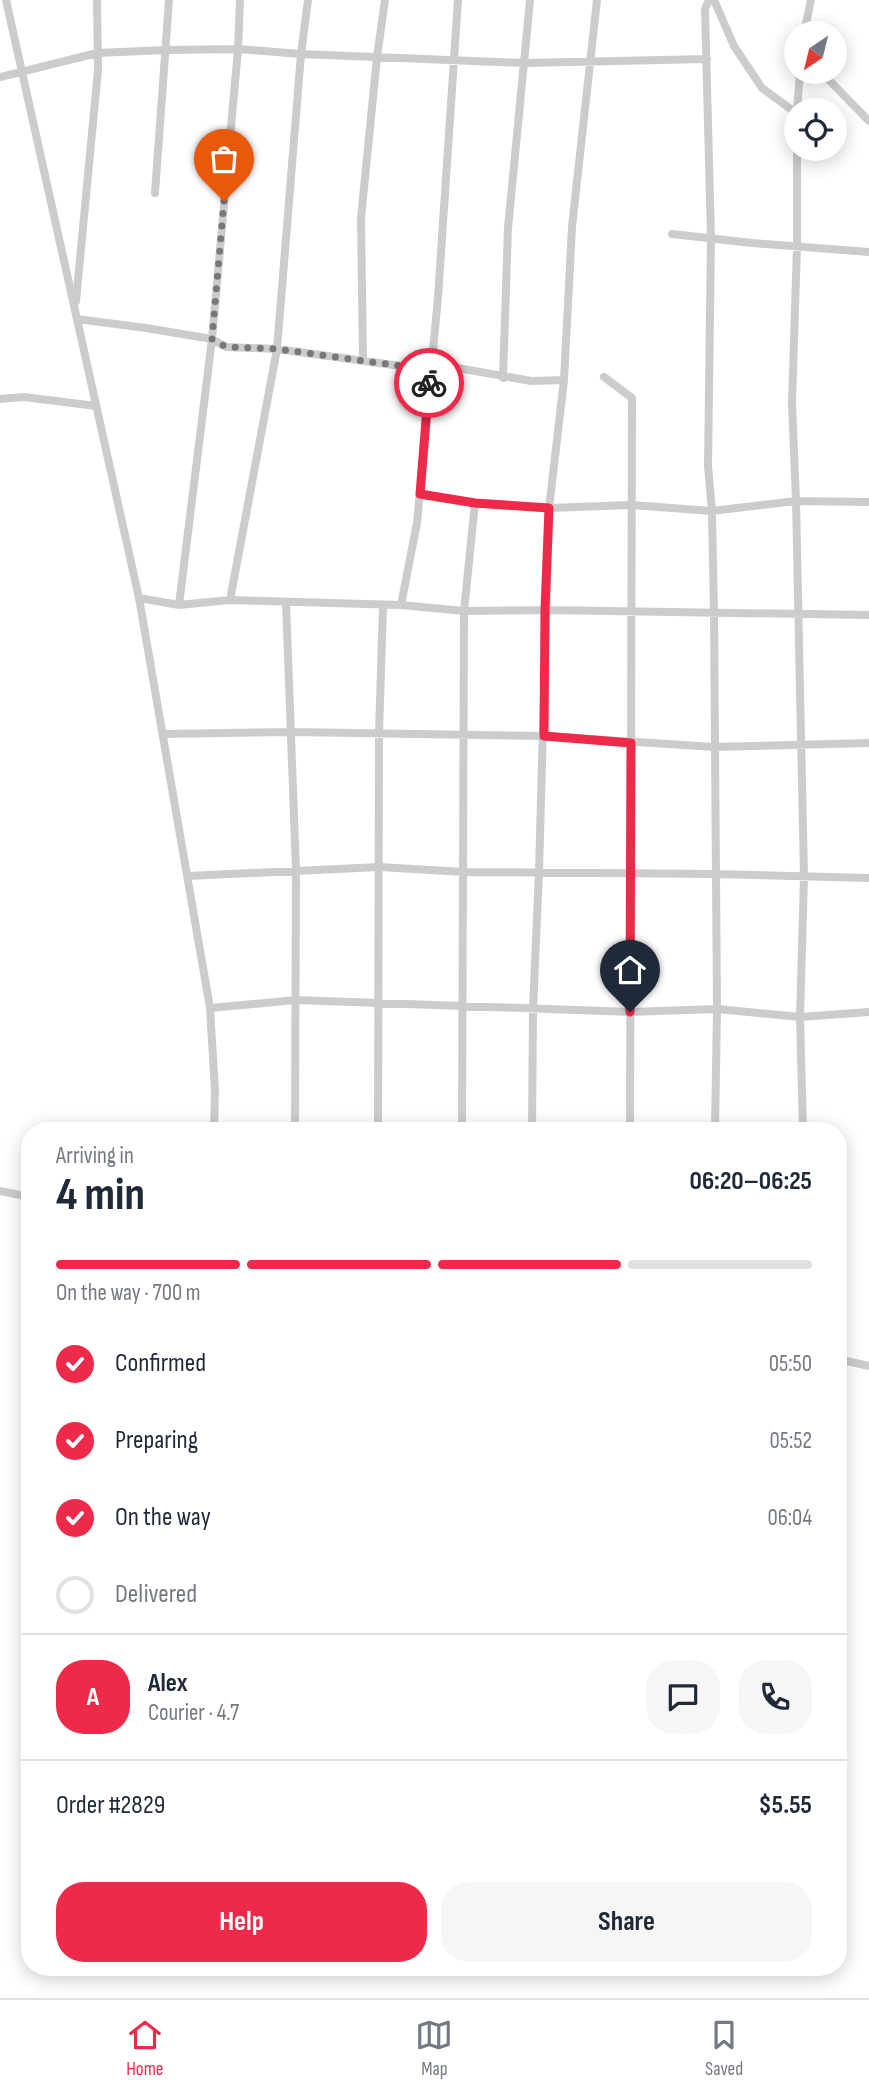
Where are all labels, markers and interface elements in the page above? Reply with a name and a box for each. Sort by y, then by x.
north arrow [784,21,847,84]
map controls [784,21,847,161]
button: locate [784,98,847,161]
pin [194,129,254,201]
icon: bag [205,140,243,178]
courier [394,348,464,418]
icon: bike [410,364,448,402]
pin [600,940,660,1012]
icon: home [611,951,649,989]
text: Arriving in [56,1142,134,1170]
text: 06:20–06:25 [690,1166,812,1197]
text: 4 min [56,1168,145,1223]
text: On the way · 700 m [56,1279,201,1307]
icon: check [56,1345,94,1383]
text: Confirmed [115,1348,206,1379]
text: 05:50 [769,1350,812,1378]
icon: check [56,1422,94,1460]
text: Preparing [115,1425,198,1456]
text: 05:52 [769,1427,812,1455]
icon: check [56,1499,94,1537]
text: On the way [115,1502,211,1533]
text: 06:04 [767,1504,812,1532]
text: Delivered [115,1579,197,1610]
button: chat [646,1660,720,1734]
button: phone [738,1660,812,1734]
text: Alex [148,1668,188,1699]
text: A [87,1682,99,1713]
text: Courier · 4.7 [148,1699,239,1727]
text: Order #2829 [56,1790,165,1821]
text: $5.55 [759,1790,812,1821]
button: Help [56,1882,427,1962]
button: Share [441,1882,812,1962]
tab: Home [126,2016,164,2081]
tab: Map [415,2016,453,2081]
tab: Saved [705,2016,743,2081]

